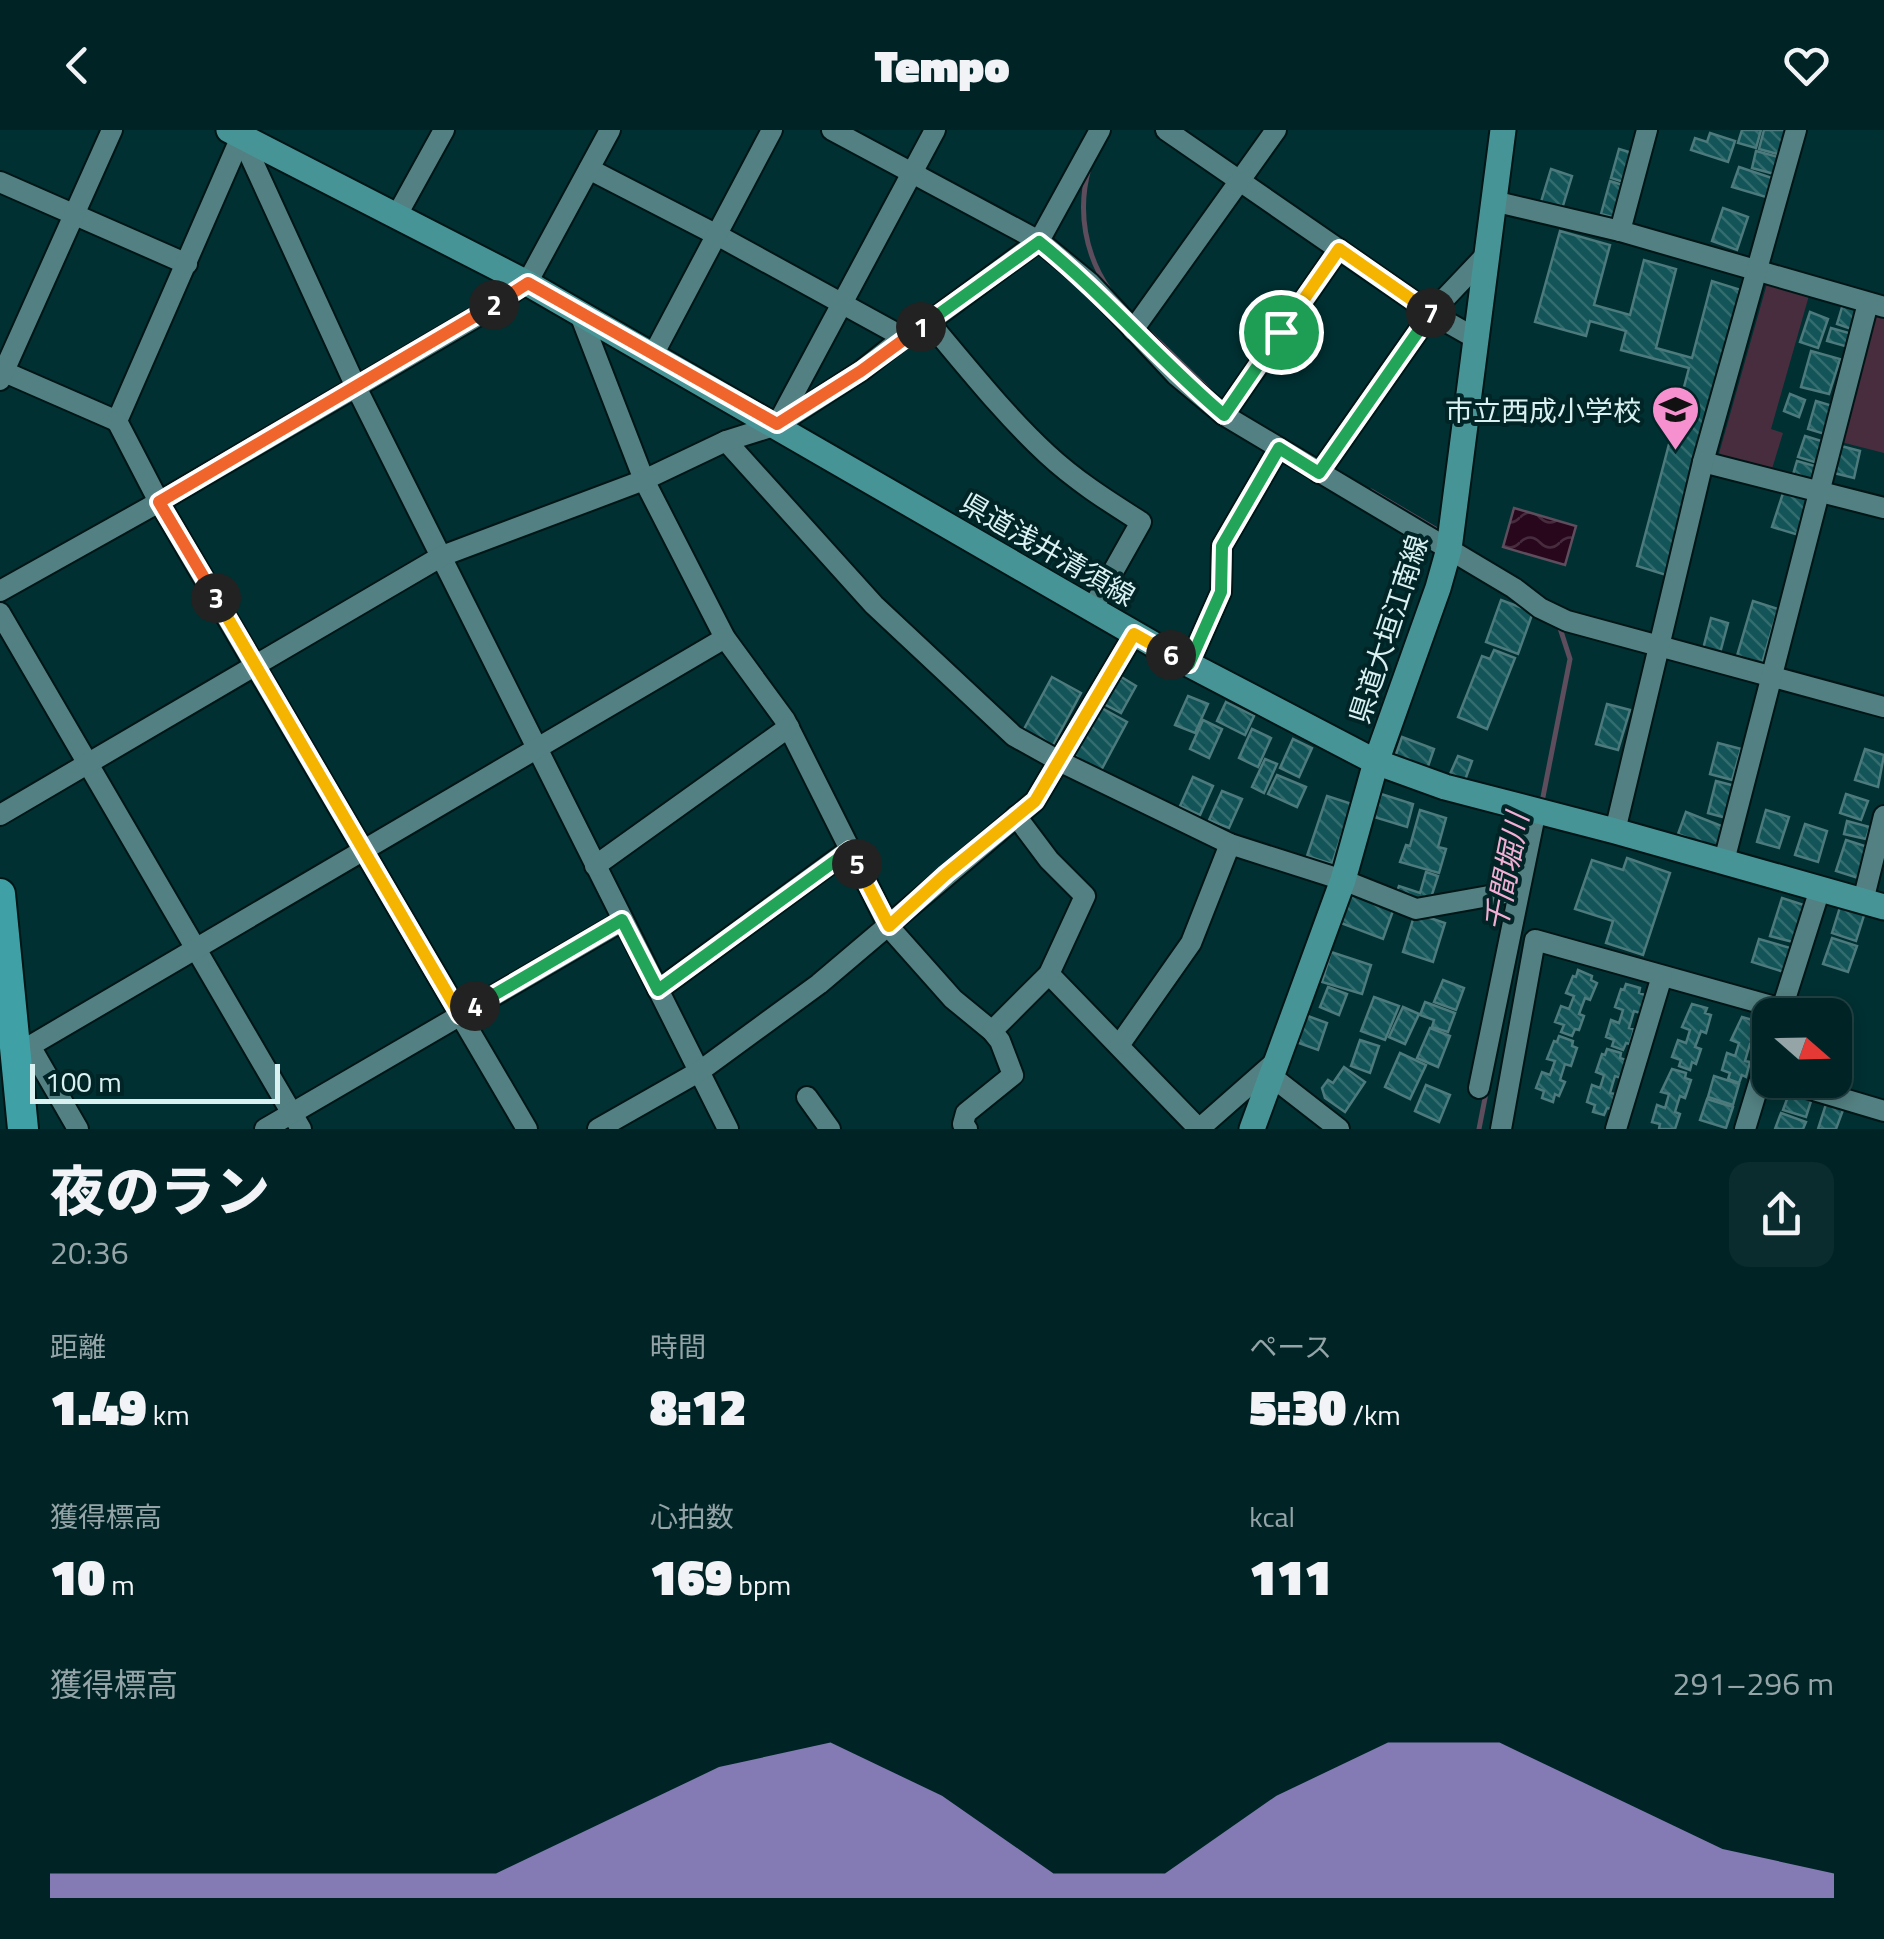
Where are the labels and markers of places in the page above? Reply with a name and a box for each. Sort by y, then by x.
pin: 2 [469,280,519,330]
pin: 7 [1406,288,1456,338]
pin [1239,290,1324,375]
pin: 1 [896,302,946,352]
school or university icon: 市立西成小学校 [1650,384,1702,452]
place label: 市立西成小学校 [1445,389,1641,432]
pin: 3 [191,573,241,623]
pin: 6 [1146,630,1196,680]
pin: 5 [832,839,882,889]
pin: 4 [450,981,500,1031]

